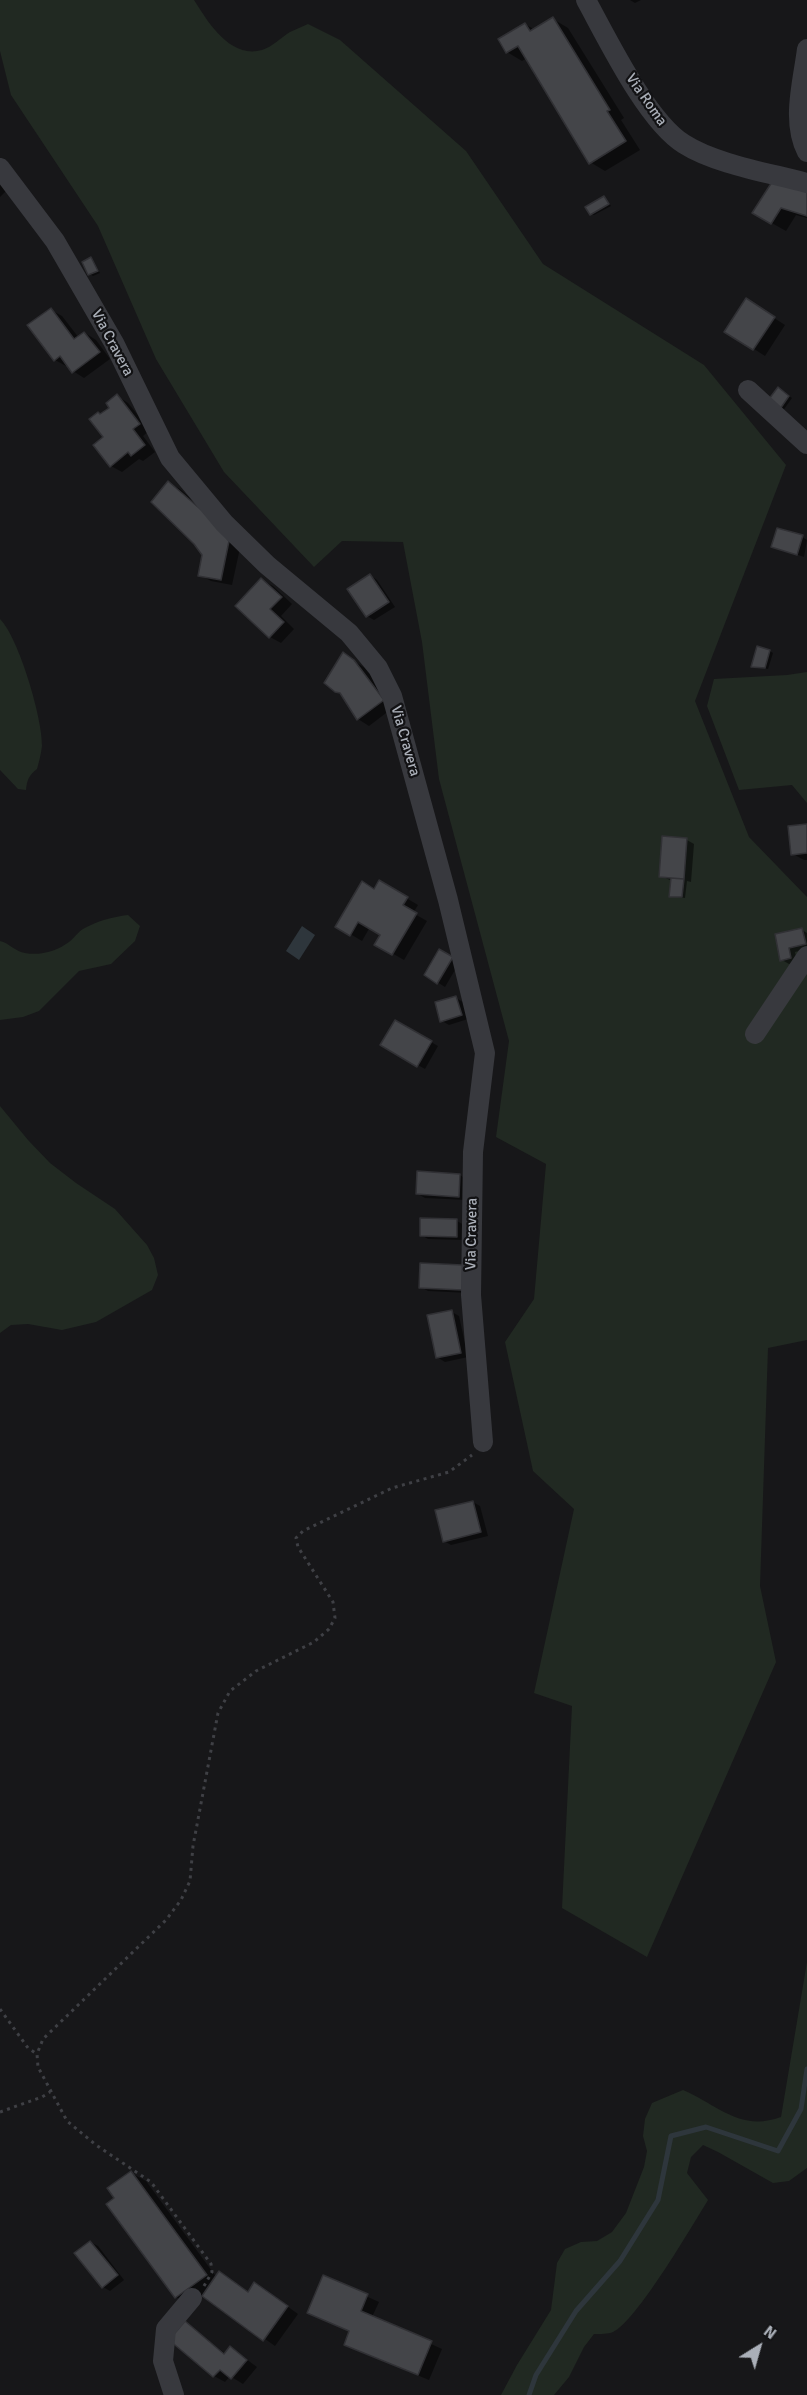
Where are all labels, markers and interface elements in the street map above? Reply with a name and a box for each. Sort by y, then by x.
street label: Via Roma [621,70,671,130]
street label: Via Cravera [87,307,137,379]
street label: Via Cravera [386,704,424,778]
street label: Via Cravera [462,1198,482,1270]
north arrow [729,2317,789,2377]
text: N [759,2321,780,2344]

